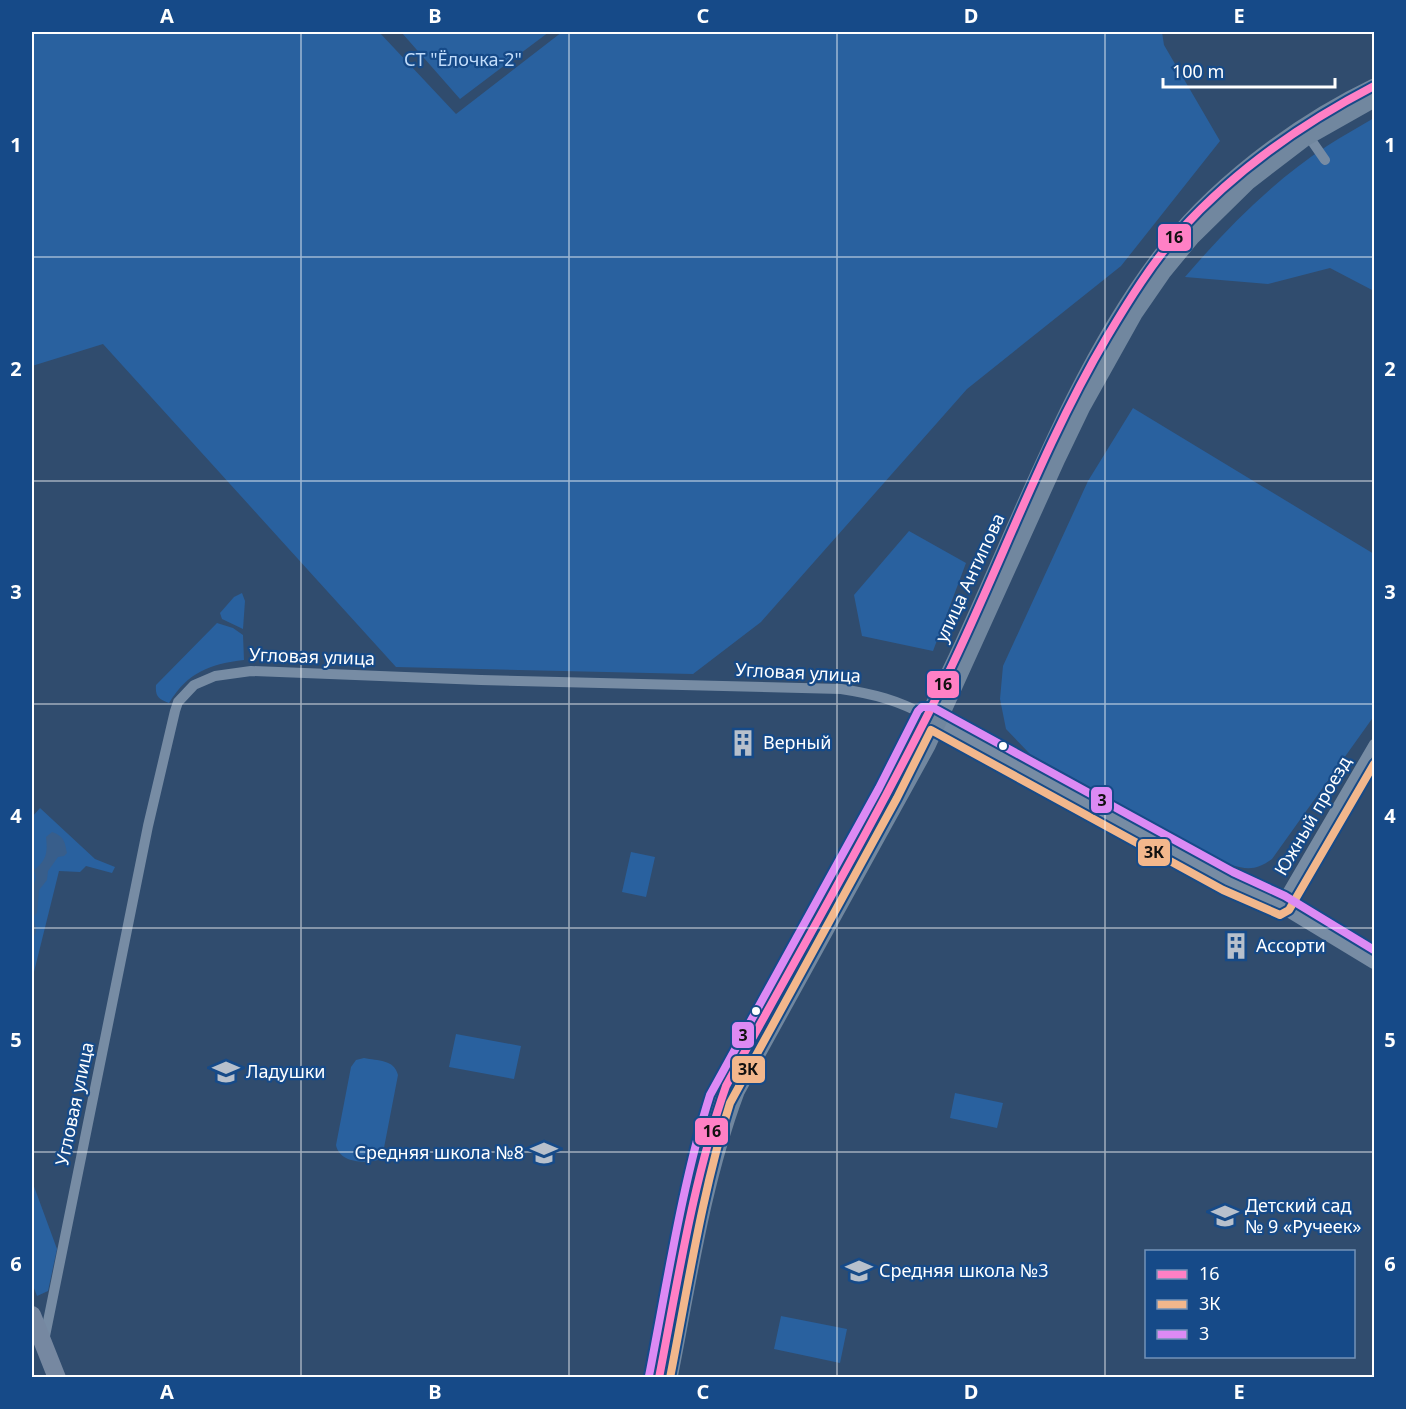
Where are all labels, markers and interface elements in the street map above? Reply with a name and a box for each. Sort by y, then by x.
text: A [160,2,174,29]
text: B [428,2,442,29]
text: C [697,2,710,29]
text: D [964,2,978,29]
text: E [1233,2,1245,29]
park label: СТ "Ёлочка-2" [404,47,522,71]
scale bar [1163,51,1336,89]
text: 100 m [1172,59,1224,83]
text: 1 [10,131,22,158]
text: 1 [1384,131,1396,158]
line badge: 16 [1157,223,1192,252]
text: 16 [1165,226,1183,248]
text: 2 [10,355,22,382]
text: 2 [1384,355,1396,382]
street label: улица Антипова [929,509,1009,646]
text: 3 [10,578,22,605]
text: 3 [1384,578,1396,605]
street label: Угловая улица [249,642,375,670]
street label: Угловая улица [735,657,861,687]
line badge: 16 [926,670,960,699]
text: 16 [934,673,952,695]
building icon: Верный [728,728,758,758]
place label: Верный [763,730,831,754]
unlabelled marker [997,740,1009,752]
street label: Южный проезд [1268,751,1356,880]
line badge: 3 [1090,786,1113,814]
text: 3 [1097,789,1107,811]
text: 4 [10,802,22,829]
text: 4 [1384,802,1396,829]
line badge: 3К [1137,838,1171,867]
text: 3К [1144,841,1165,863]
building icon: Ассорти [1221,931,1251,961]
place label: Ассорти [1256,933,1326,957]
unlabelled marker [750,1005,762,1017]
line badge: 3 [731,1021,755,1049]
text: 3 [738,1024,748,1046]
text: 5 [10,1026,22,1053]
text: 5 [1384,1026,1396,1053]
street label: Угловая улица [49,1040,99,1168]
line badge: 3К [731,1055,766,1084]
school or university icon: Ладушки [211,1057,241,1087]
text: 3К [738,1058,759,1080]
place label: Ладушки [246,1059,326,1083]
line badge: 16 [694,1117,729,1146]
text: 16 [703,1120,721,1142]
school or university icon: Средняя школа №8 [529,1138,559,1168]
place label: Средняя школа №8 [354,1140,524,1164]
place label: Детский сад № 9 «Ручеек» [1245,1193,1361,1238]
school or university icon: Детский сад № 9 «Ручеек» [1210,1201,1240,1231]
text: 6 [10,1250,22,1277]
legend [1145,1250,1355,1358]
text: 6 [1384,1250,1396,1277]
school or university icon: Средняя школа №3 [844,1256,874,1286]
place label: Средняя школа №3 [879,1258,1049,1282]
text: 16 [1199,1261,1220,1285]
text: 3К [1199,1291,1221,1315]
text: 3 [1199,1321,1209,1345]
text: A [160,1378,174,1405]
text: B [428,1378,442,1405]
text: C [697,1378,710,1405]
text: D [964,1378,978,1405]
text: E [1233,1378,1245,1405]

